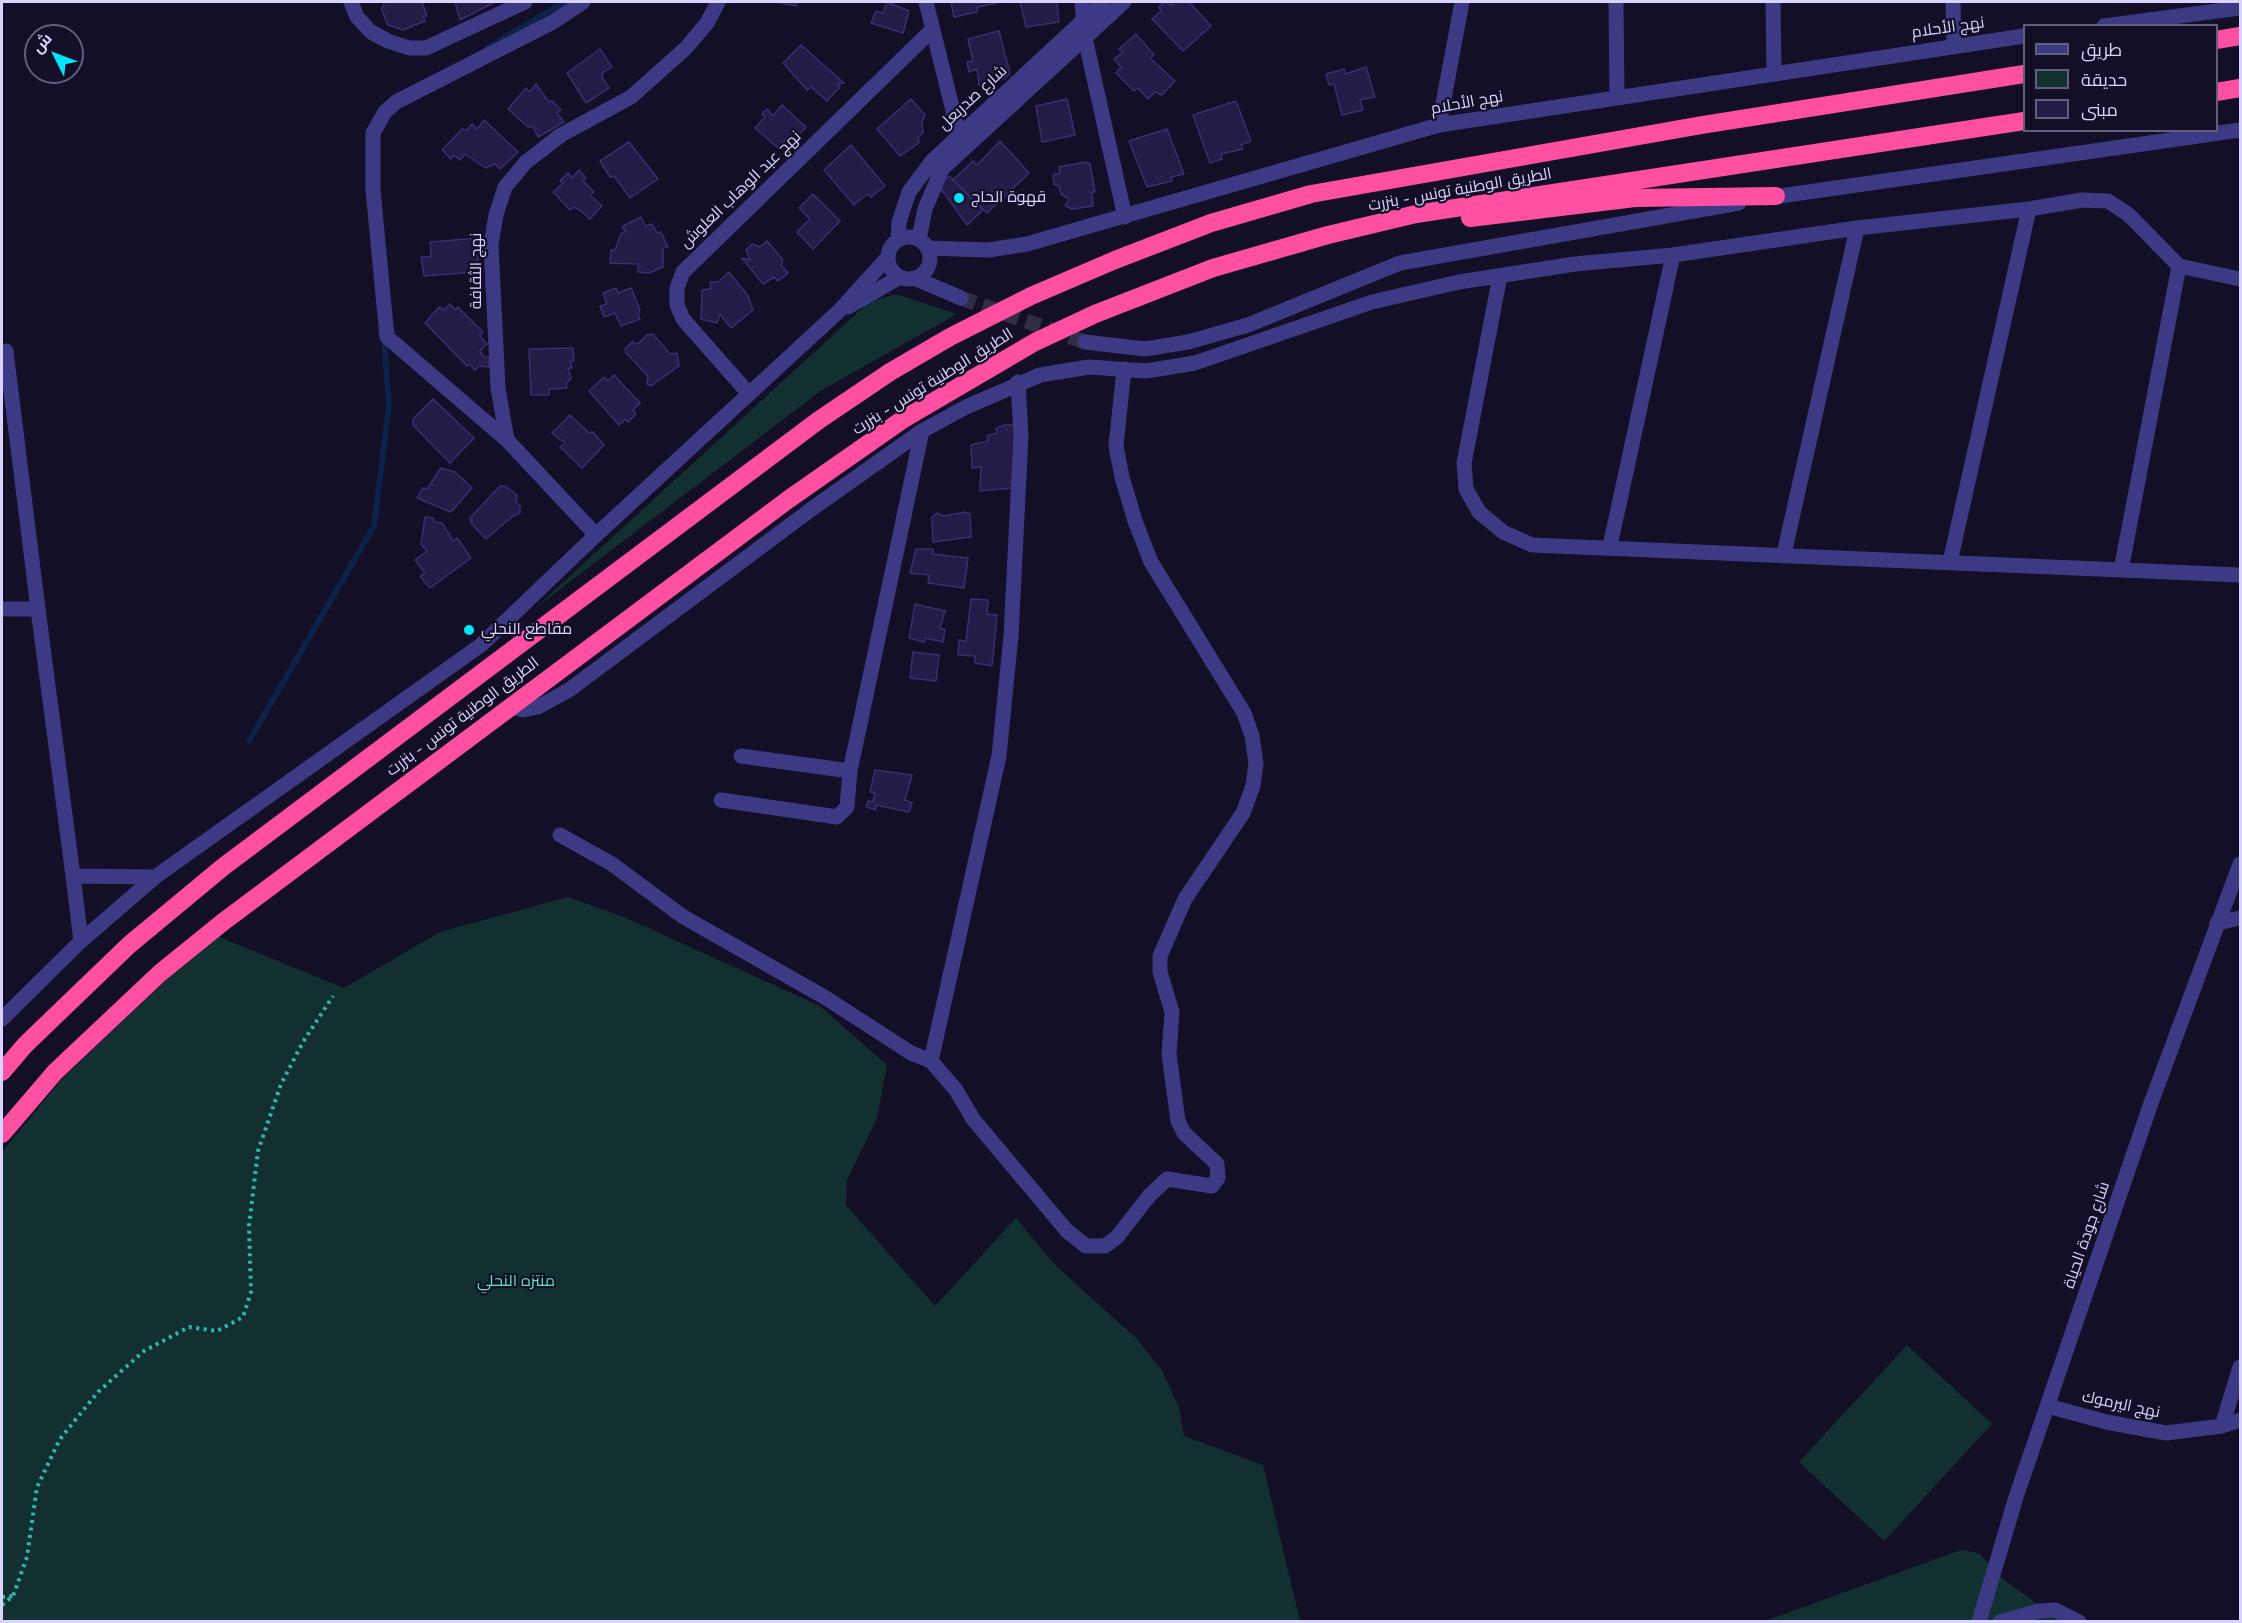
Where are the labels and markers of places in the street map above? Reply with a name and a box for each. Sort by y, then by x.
place label: قهوة الحاج [971,188,1046,208]
marker: قهوة الحاج [952,191,966,205]
place label: مقاطع النحلي [481,620,572,640]
marker: مقاطع النحلي [462,623,476,637]

